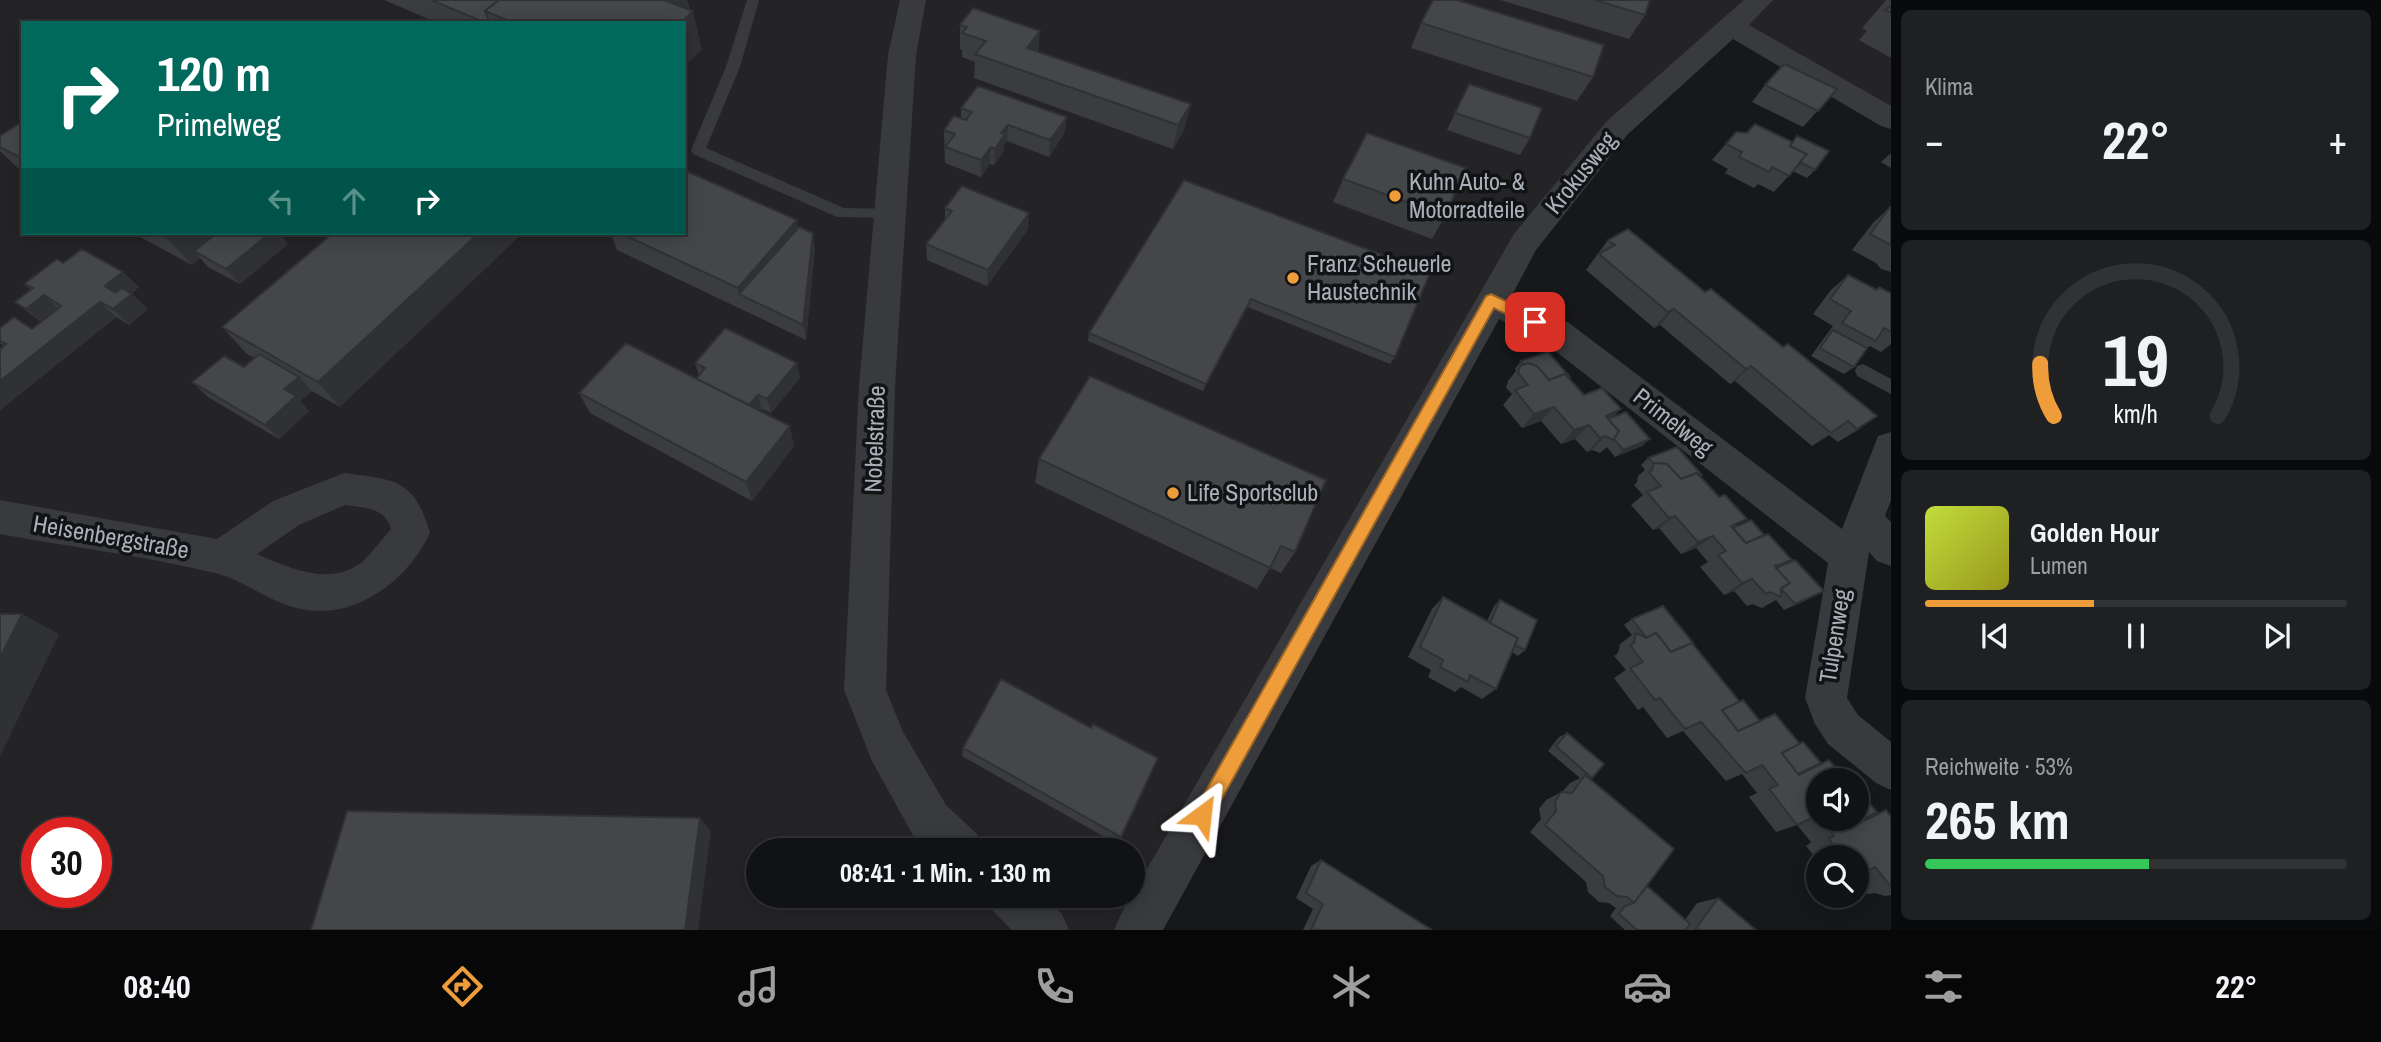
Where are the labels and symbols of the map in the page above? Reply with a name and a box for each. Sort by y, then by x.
street label: Krokusweg [1537,124,1623,220]
place label: Kuhn Auto- & Motorradteile [1409,165,1525,225]
marker: Kuhn Auto- & Motorradteile [1387,188,1403,204]
place label: Franz Scheuerle Haustechnik [1307,247,1451,307]
marker: Franz Scheuerle Haustechnik [1285,270,1301,286]
pin [1505,292,1565,352]
street label: Primelweg [1627,380,1720,462]
street label: Nobelstraße [856,385,892,493]
place label: Life Sportsclub [1187,476,1318,508]
marker: Life Sportsclub [1165,485,1181,501]
street label: Heisenbergstraße [31,507,192,565]
street label: Tulpenweg [1811,587,1857,685]
position arrow [1165,778,1239,852]
speed limit sign: 30 [21,817,112,908]

